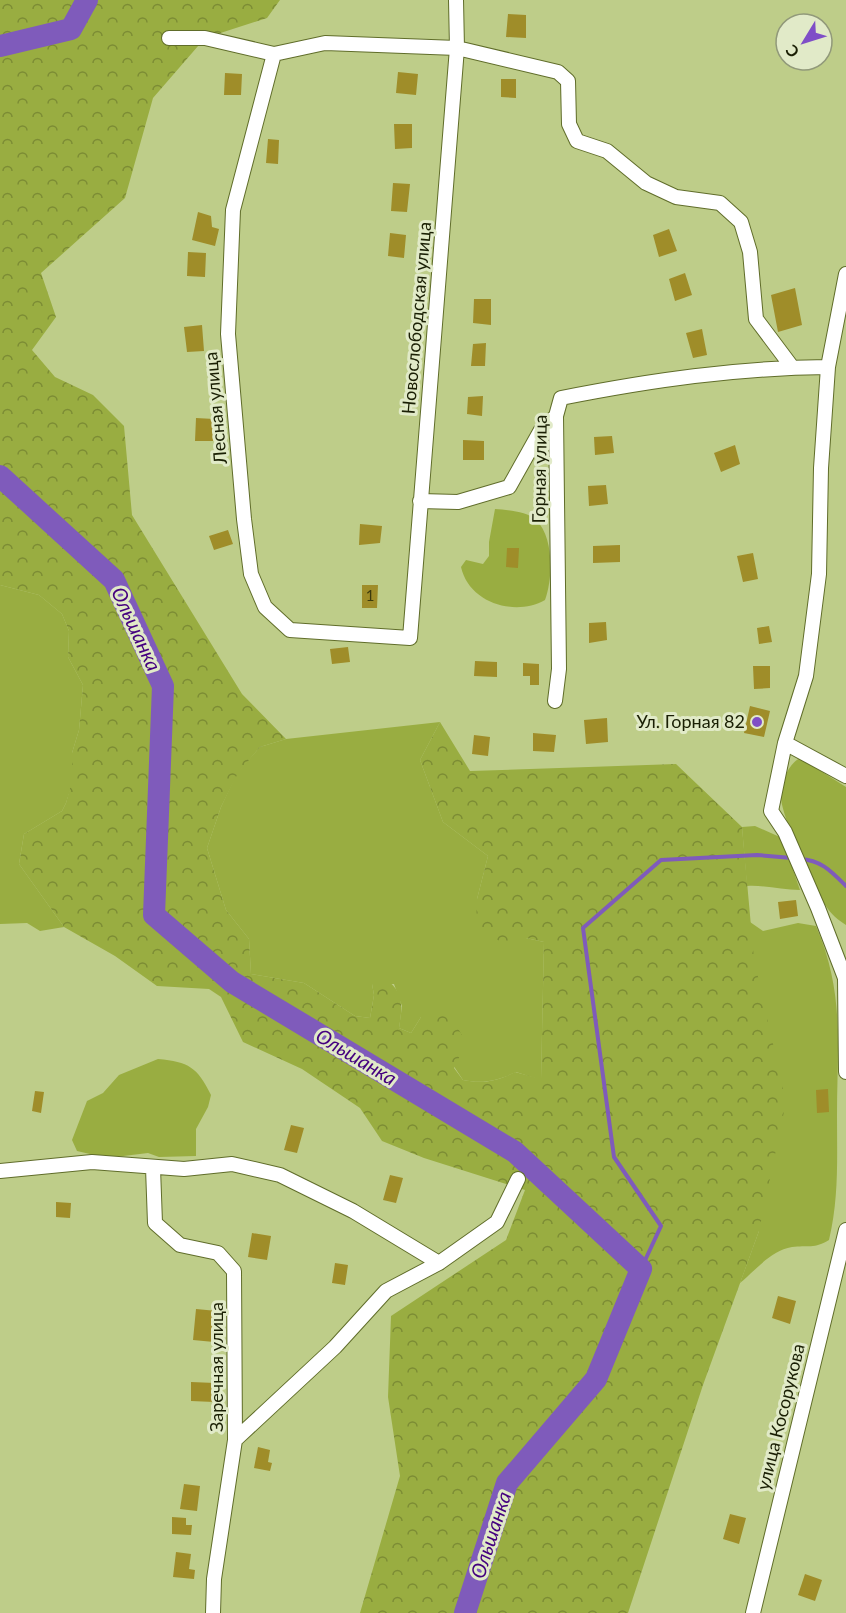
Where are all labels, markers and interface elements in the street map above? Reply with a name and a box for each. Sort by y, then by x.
north arrow [774,12,834,72]
text: С [781,41,803,62]
street label: Новослободская улица [397,221,435,415]
street label: Лесная улица [199,351,231,466]
street label: Горная улица [527,415,551,523]
water label: Ольшанка [107,583,167,674]
house number: 1 [366,586,374,604]
place label: Ул. Горная 82 [637,710,745,732]
marker: Ул. Горная 82 [750,715,764,729]
water label: Ольшанка [312,1023,401,1090]
street label: Заречная улица [205,1302,227,1432]
street label: улица Косорукова [751,1341,809,1492]
water label: Ольшанка [465,1488,515,1581]

